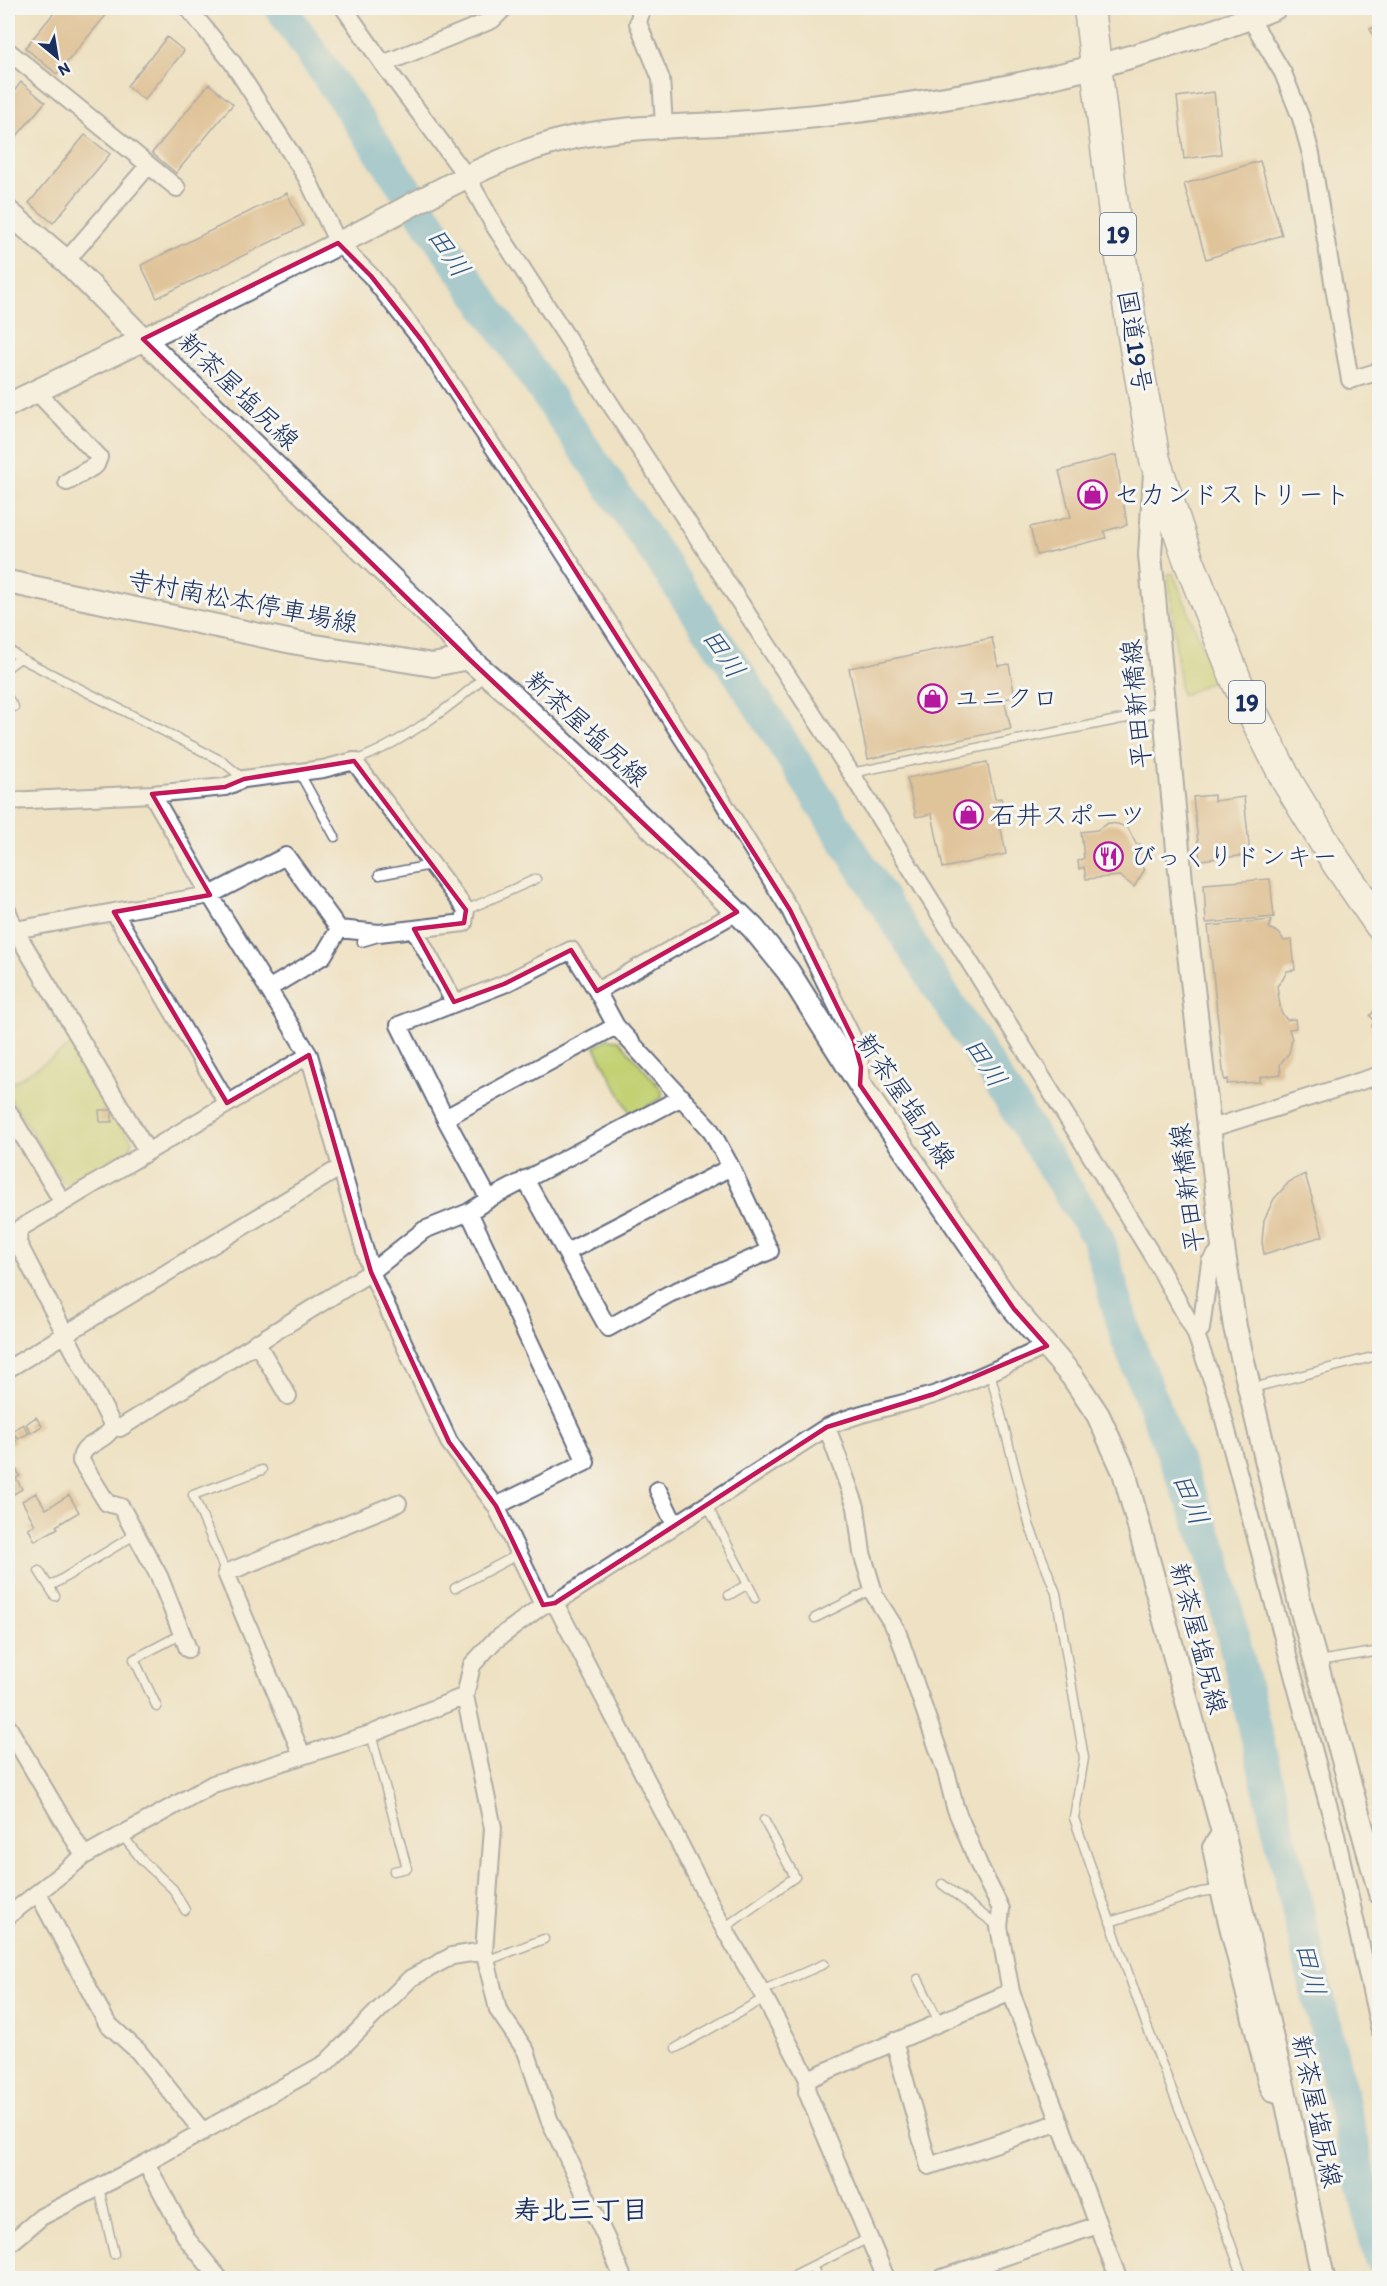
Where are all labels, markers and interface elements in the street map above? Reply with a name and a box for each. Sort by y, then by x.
north arrow [27,27,87,87]
text: N [55,59,74,80]
road number: 19 [1100,213,1136,255]
water label: 田川 [420,220,478,284]
street label: 国道19号 [1111,287,1159,395]
street label: 新茶屋塩尻線 [172,325,306,457]
shop icon: セカンドストリート [1077,478,1109,510]
place label: セカンドストリート [1114,478,1350,510]
street label: 寺村南松本停車場線 [125,563,361,639]
water label: 田川 [695,621,753,685]
street label: 平田新橋線 [1114,638,1158,770]
street label: 新茶屋塩尻線 [519,663,655,793]
road number: 19 [1229,681,1265,723]
shop icon: ユニクロ [917,682,949,714]
place label: ユニクロ [954,682,1059,714]
shop icon: 石井スポーツ [953,799,985,831]
place label: 石井スポーツ [990,799,1145,831]
restaurant icon: びっくりドンキー [1093,840,1125,872]
place label: びっくりドンキー [1130,840,1338,872]
street label: 新茶屋塩尻線 [849,1026,963,1174]
water label: 田川 [957,1030,1015,1094]
street label: 平田新橋線 [1163,1122,1211,1254]
water label: 田川 [1166,1468,1216,1530]
street label: 新茶屋塩尻線 [1163,1559,1235,1717]
water label: 田川 [1289,1939,1333,1999]
street label: 新茶屋塩尻線 [1285,2031,1349,2191]
district label: 寿北三丁目 [514,2193,649,2226]

